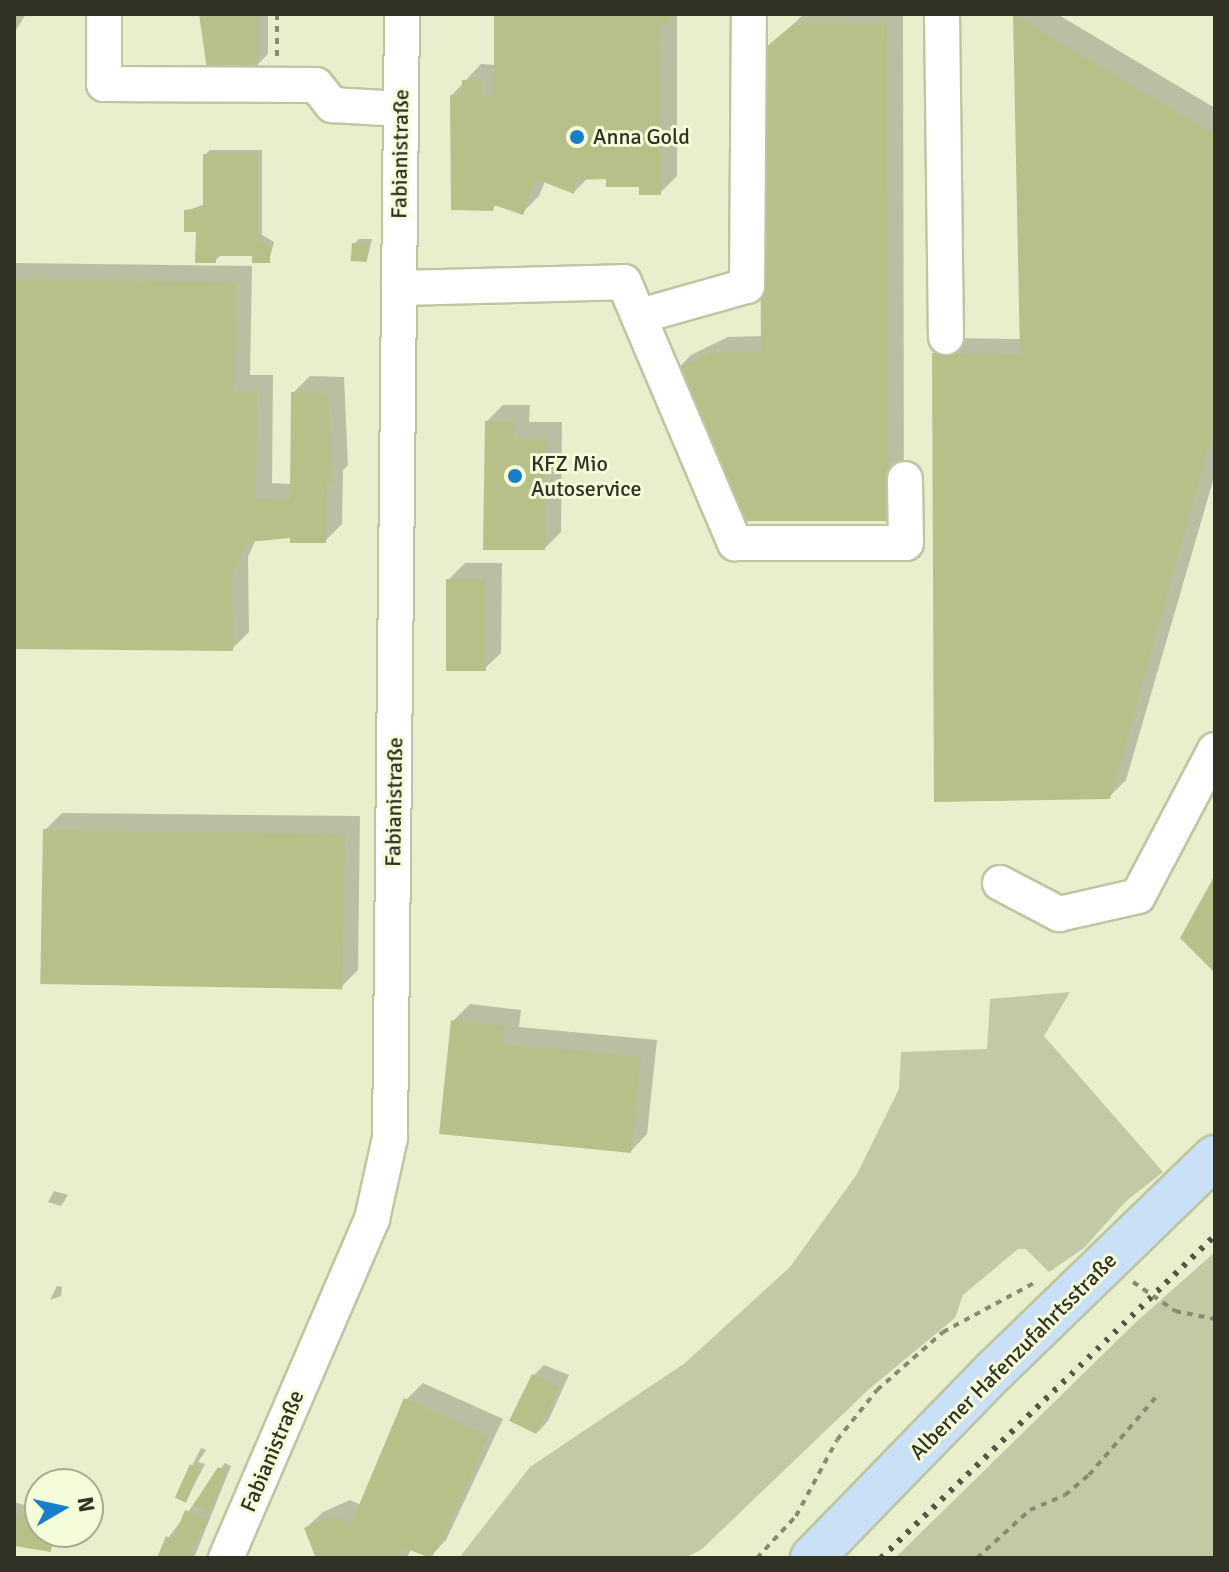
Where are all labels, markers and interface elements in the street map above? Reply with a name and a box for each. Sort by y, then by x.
street label: Fabianistraße [386,89,414,219]
place label: Anna Gold [593,124,690,150]
marker: Anna Gold [568,128,586,146]
place label: KFZ Mio Autoservice [531,450,642,502]
marker: KFZ Mio Autoservice [506,467,524,485]
street label: Fabianistraße [380,737,408,867]
street label: Alberner Hafenzufahrtsstraße [904,1247,1122,1465]
street label: Fabianistraße [234,1386,310,1516]
north arrow [24,1468,104,1548]
text: N [72,1495,101,1514]

